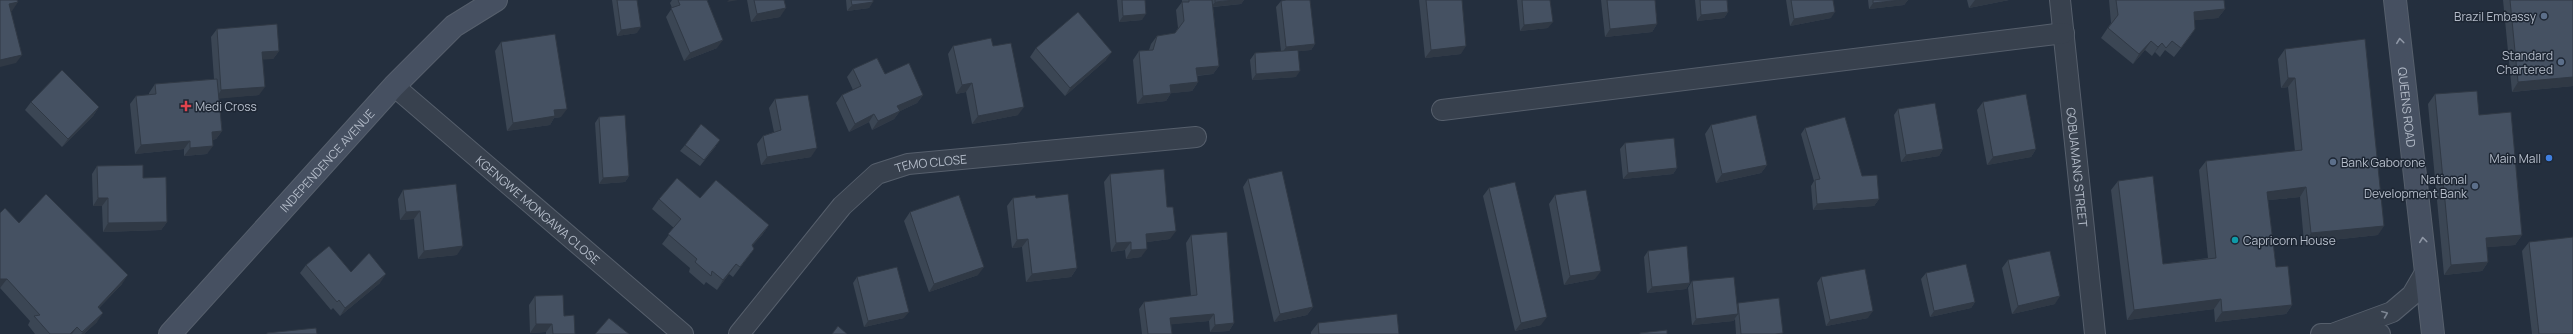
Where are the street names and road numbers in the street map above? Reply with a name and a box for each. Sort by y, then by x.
street label: QUEENS ROAD [2394,66,2420,148]
street label: INDEPENDENCE AVENUE [276,105,378,216]
street label: GOBUAMANG STREET [2063,107,2092,228]
street label: TEMO CLOSE [892,150,968,176]
street label: KGENGWE MONGAWA CLOSE [472,152,604,268]

